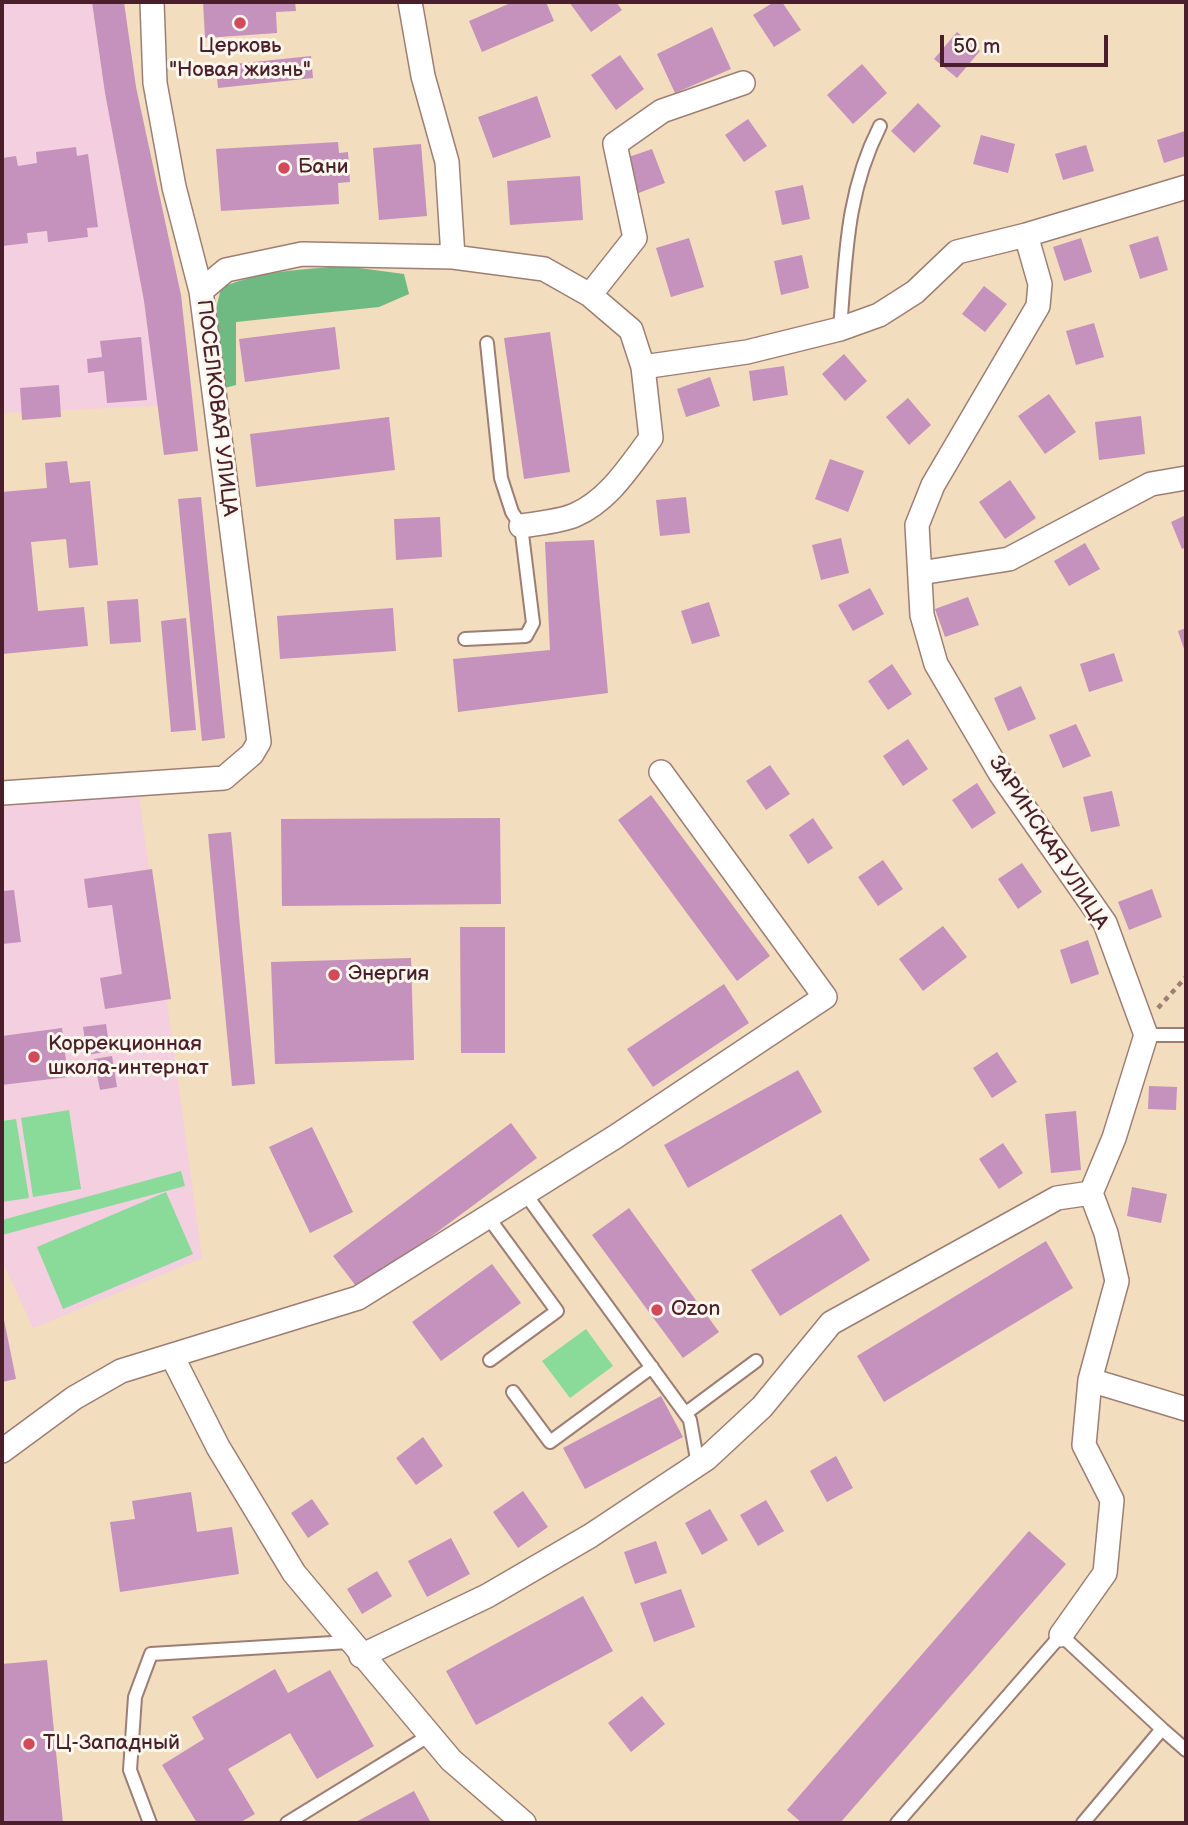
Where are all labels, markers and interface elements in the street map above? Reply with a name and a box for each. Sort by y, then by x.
marker: Церковь "Новая жизнь" [232,15,248,31]
scale bar [943,21,1111,65]
place label: Церковь "Новая жизнь" [169,34,311,84]
text: 50 m [953,34,1000,59]
place label: Бани [298,155,349,181]
marker: Бани [276,160,292,176]
street label: ПОСЕЛКОВАЯ УЛИЦА [190,298,242,518]
street label: ЗАРИНСКАЯ УЛИЦА [983,752,1113,934]
place label: Энергия [348,962,429,988]
marker: Энергия [326,967,342,983]
place label: Коррекционная школа-интернат [48,1032,209,1082]
marker: Коррекционная школа-интернат [26,1049,42,1065]
place label: Ozon [671,1297,720,1323]
marker: Ozon [649,1302,665,1318]
place label: ТЦ-Западный [43,1731,180,1757]
marker: ТЦ-Западный [21,1736,37,1752]

